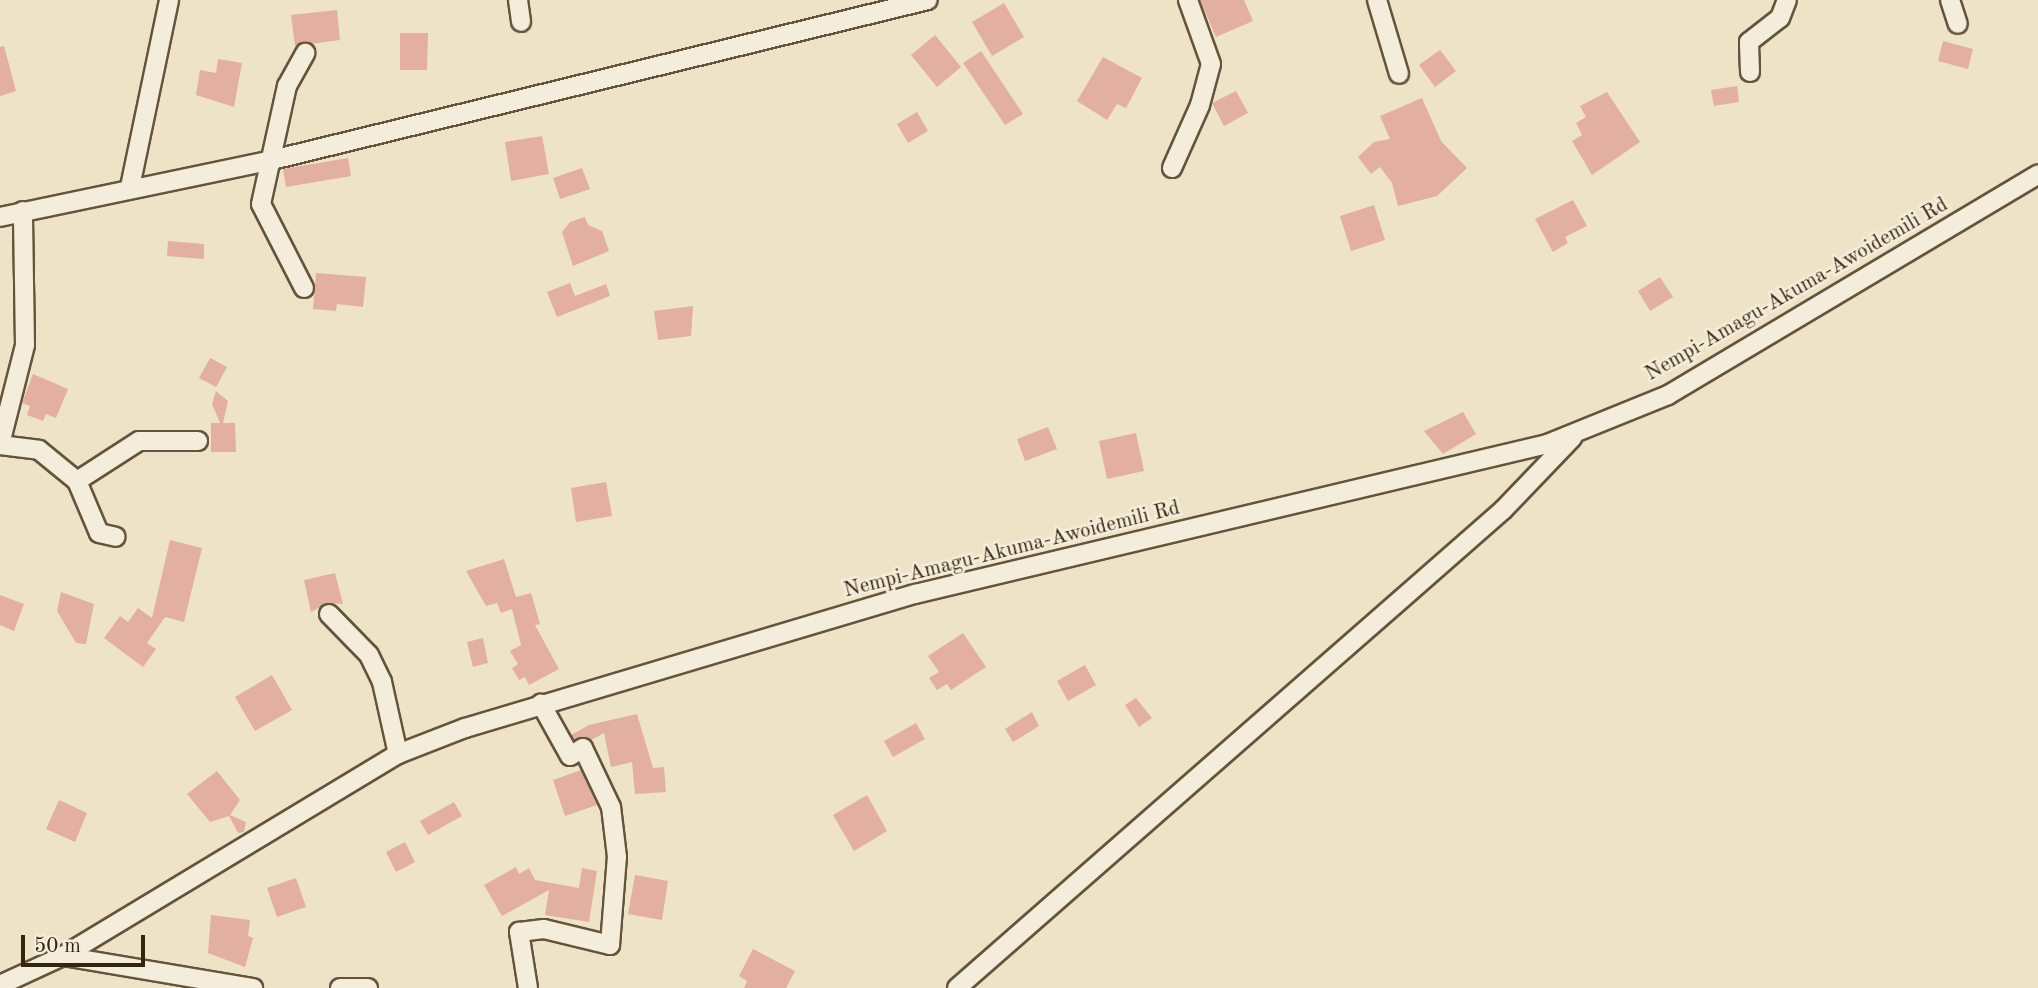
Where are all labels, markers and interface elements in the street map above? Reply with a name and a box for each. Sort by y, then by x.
street label: Nempi-Amagu-Akuma-Awoidemili Rd [1641,193,1953,387]
street label: Nempi-Amagu-Akuma-Awoidemili Rd [841,496,1183,604]
scale bar [24,922,149,966]
text: 50 m [34,936,81,957]

